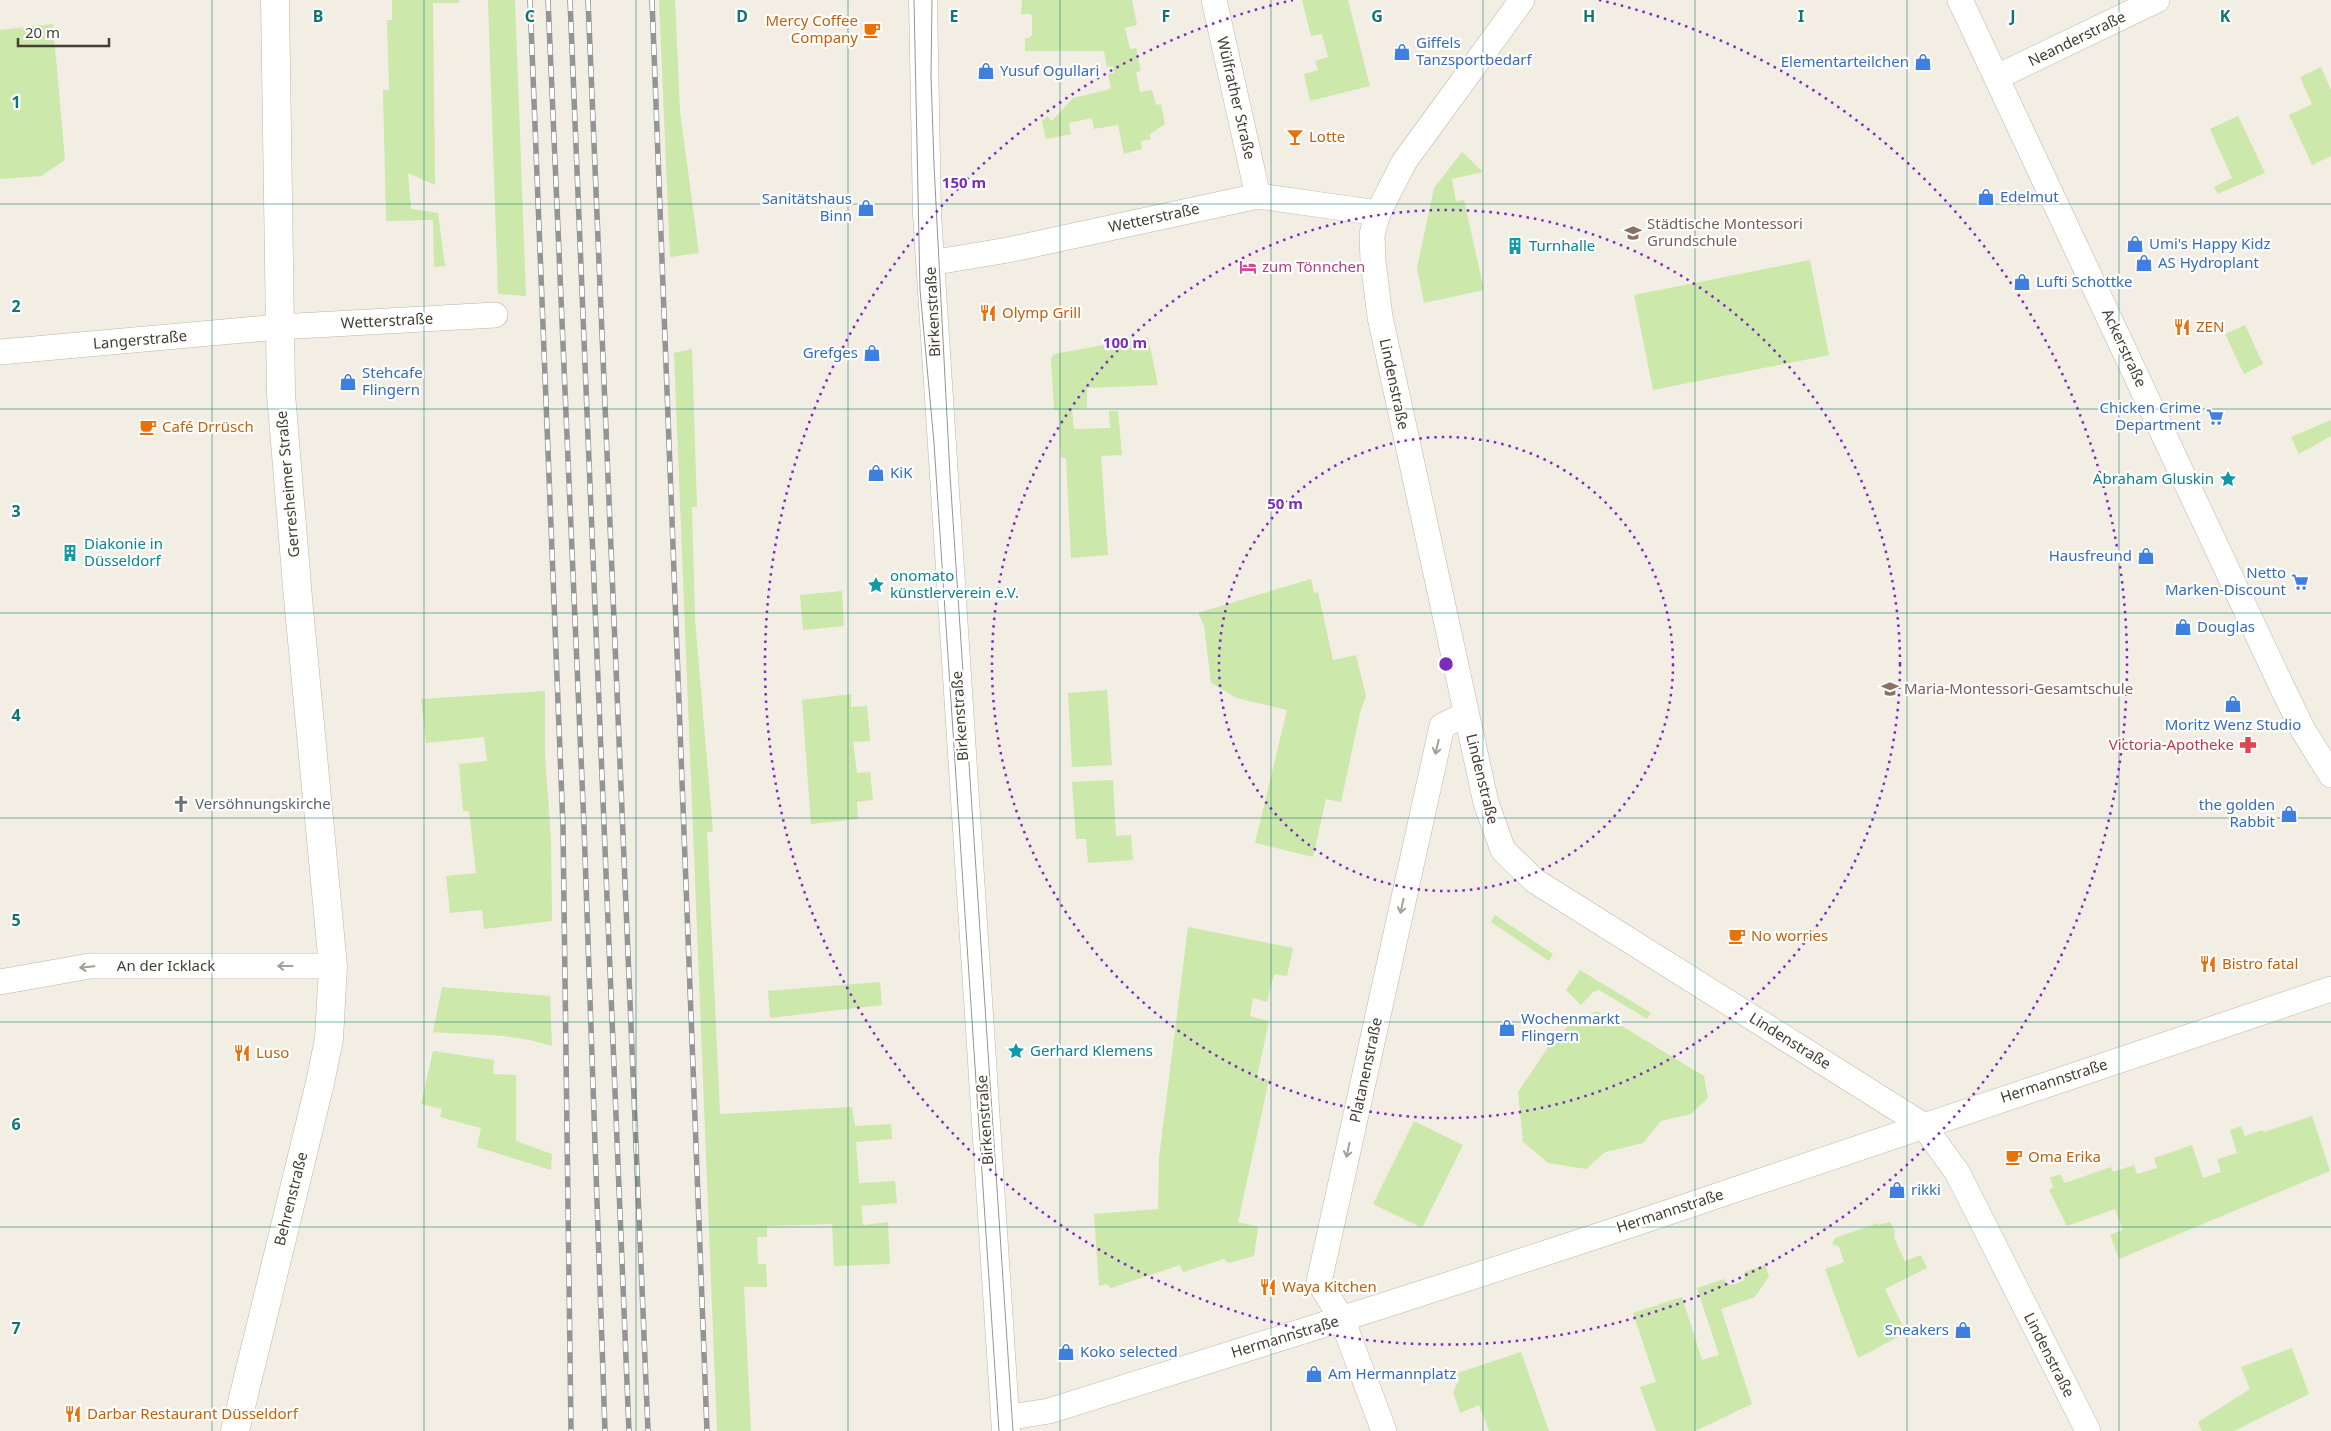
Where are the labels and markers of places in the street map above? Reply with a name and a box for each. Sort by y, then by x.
place label: Mercy Coffee Company [765,10,858,47]
cafe icon: Mercy Coffee Company [862,20,882,40]
place label: Giffels Tanzsportbedarf [1416,32,1532,69]
shop icon: Giffels Tanzsportbedarf [1392,42,1412,62]
place label: Elementarteilchen [1781,51,1909,71]
shop icon: Elementarteilchen [1913,52,1933,72]
place label: Yusuf Ogullari [1000,60,1099,80]
shop icon: Yusuf Ogullari [976,61,996,81]
place label: Lotte [1309,126,1345,146]
bar icon: Lotte [1285,127,1305,147]
place label: Edelmut [2000,186,2059,206]
shop icon: Edelmut [1976,187,1996,207]
place label: Sanitätshaus Binn [762,188,852,225]
shop icon: Sanitätshaus Binn [856,198,876,218]
place label: Städtische Montessori Grundschule [1647,213,1803,250]
school or university icon: Städtische Montessori Grundschule [1623,223,1643,243]
place label: Umi's Happy Kidz [2149,233,2271,253]
shop icon: Umi's Happy Kidz [2125,234,2145,254]
place label: Turnhalle [1529,235,1595,255]
building icon: Turnhalle [1505,236,1525,256]
place label: AS Hydroplant [2158,252,2259,272]
shop icon: AS Hydroplant [2134,253,2154,273]
place label: zum Tönnchen [1262,256,1365,276]
hotel icon: zum Tönnchen [1238,257,1258,277]
place label: Lufti Schottke [2036,271,2133,291]
shop icon: Lufti Schottke [2012,272,2032,292]
place label: Olymp Grill [1002,302,1081,322]
restaurant icon: Olymp Grill [978,303,998,323]
place label: ZEN [2196,316,2224,336]
restaurant icon: ZEN [2172,317,2192,337]
place label: Grefges [803,342,858,362]
shop icon: Grefges [862,343,882,363]
place label: Stehcafe Flingern [362,362,423,399]
shop icon: Stehcafe Flingern [338,372,358,392]
place label: Chicken Crime Department [2100,397,2202,434]
supermarket icon: Chicken Crime Department [2205,407,2225,427]
place label: Café Drrüsch [162,416,254,436]
cafe icon: Café Drrüsch [138,417,158,437]
place label: KiK [890,462,913,482]
shop icon: KiK [866,463,886,483]
place label: Abraham Gluskin [2093,468,2214,488]
place icon: Abraham Gluskin [2218,469,2238,489]
place label: Diakonie in Düsseldorf [84,533,163,570]
building icon: Diakonie in Düsseldorf [60,543,80,563]
place label: Hausfreund [2049,545,2132,565]
shop icon: Hausfreund [2136,546,2156,566]
place label: Netto Marken-Discount [2165,562,2287,599]
place label: onomato künstlerverein e.V. [890,565,1019,602]
supermarket icon: Netto Marken-Discount [2290,572,2310,592]
place icon: onomato künstlerverein e.V. [866,575,886,595]
place label: Douglas [2197,616,2255,636]
shop icon: Douglas [2173,617,2193,637]
centre of rings [1437,655,1455,673]
place label: Maria-Montessori-Gesamtschule [1904,678,2133,698]
school or university icon: Maria-Montessori-Gesamtschule [1880,679,1900,699]
shop icon: Moritz Wenz Studio [2223,694,2243,714]
place label: Moritz Wenz Studio [2165,714,2301,734]
place label: Victoria-Apotheke [2109,734,2234,754]
pharmacy icon: Victoria-Apotheke [2238,735,2258,755]
place label: Versöhnungskirche [195,793,331,813]
church icon: Versöhnungskirche [171,794,191,814]
place label: the golden Rabbit [2199,794,2276,831]
shop icon: the golden Rabbit [2279,804,2299,824]
place label: No worries [1751,925,1828,945]
cafe icon: No worries [1727,926,1747,946]
place label: Bistro fatal [2222,953,2298,973]
restaurant icon: Bistro fatal [2198,954,2218,974]
place label: Wochenmarkt Flingern [1521,1008,1621,1045]
shop icon: Wochenmarkt Flingern [1497,1018,1517,1038]
place label: Gerhard Klemens [1030,1040,1153,1060]
place icon: Gerhard Klemens [1006,1041,1026,1061]
place label: Luso [256,1042,289,1062]
restaurant icon: Luso [232,1043,252,1063]
place label: Oma Erika [2028,1146,2101,1166]
cafe icon: Oma Erika [2004,1147,2024,1167]
place label: rikki [1911,1179,1941,1199]
shop icon: rikki [1887,1180,1907,1200]
place label: Waya Kitchen [1282,1276,1377,1296]
restaurant icon: Waya Kitchen [1258,1277,1278,1297]
place label: Sneakers [1885,1319,1949,1339]
shop icon: Sneakers [1953,1320,1973,1340]
place label: Koko selected [1080,1341,1178,1361]
shop icon: Koko selected [1056,1342,1076,1362]
place label: Am Hermannplatz [1328,1363,1456,1383]
shop icon: Am Hermannplatz [1304,1364,1324,1384]
place label: Darbar Restaurant Düsseldorf [87,1403,299,1423]
restaurant icon: Darbar Restaurant Düsseldorf [63,1404,83,1424]

